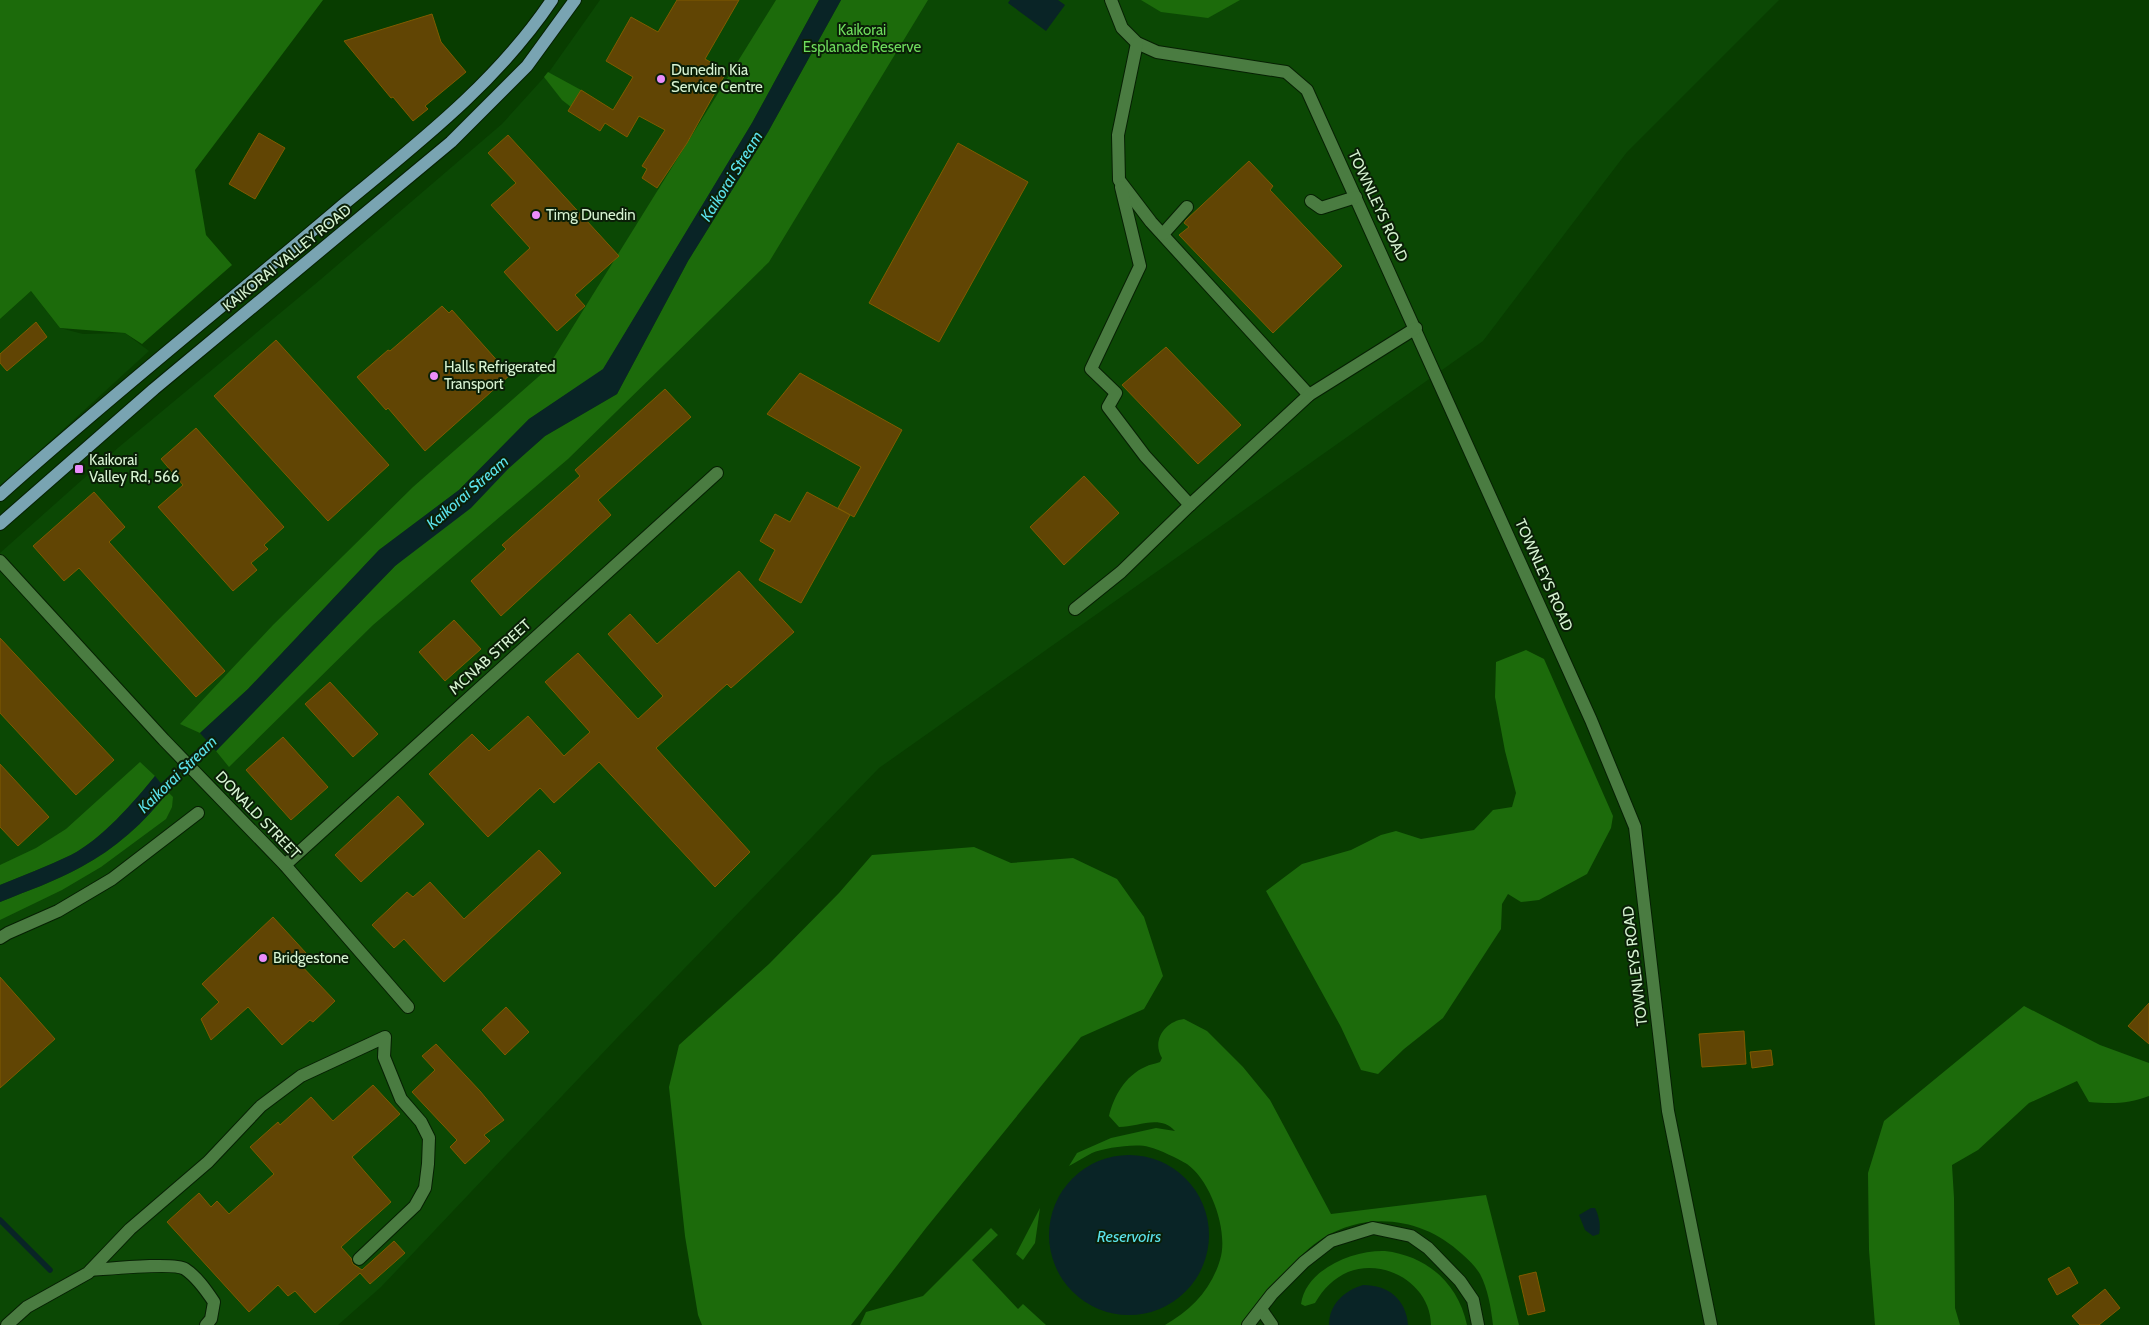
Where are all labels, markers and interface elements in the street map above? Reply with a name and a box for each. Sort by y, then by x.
park label: Kaikorai Esplanade Reserve [803,21,922,56]
place label: Dunedin Kia Service Centre [671,61,763,96]
marker: Dunedin Kia Service Centre [655,73,667,85]
water label: Kaikorai Stream [696,128,767,225]
street label: TOWNLEYS ROAD [1344,147,1412,265]
street label: KAIKORAI VALLEY ROAD [219,201,355,315]
place label: Timg Dunedin [546,206,636,224]
marker: Timg Dunedin [530,209,542,221]
place label: Halls Refrigerated Transport [444,358,555,393]
marker: Halls Refrigerated Transport [428,370,440,382]
place label: Kaikorai Valley Rd, 566 [89,451,179,486]
water label: Kaikorai Stream [422,451,512,533]
marker: Kaikorai Valley Rd, 566 [73,463,85,475]
street label: TOWNLEYS ROAD [1511,516,1577,634]
street label: MCNAB STREET [445,616,535,698]
water label: Kaikorai Stream [134,732,221,817]
street label: DONALD STREET [212,768,304,862]
street label: TOWNLEYS ROAD [1619,905,1651,1027]
place label: Bridgestone [273,949,349,967]
marker: Bridgestone [257,952,269,964]
water label: Reservoirs [1097,1227,1161,1246]

